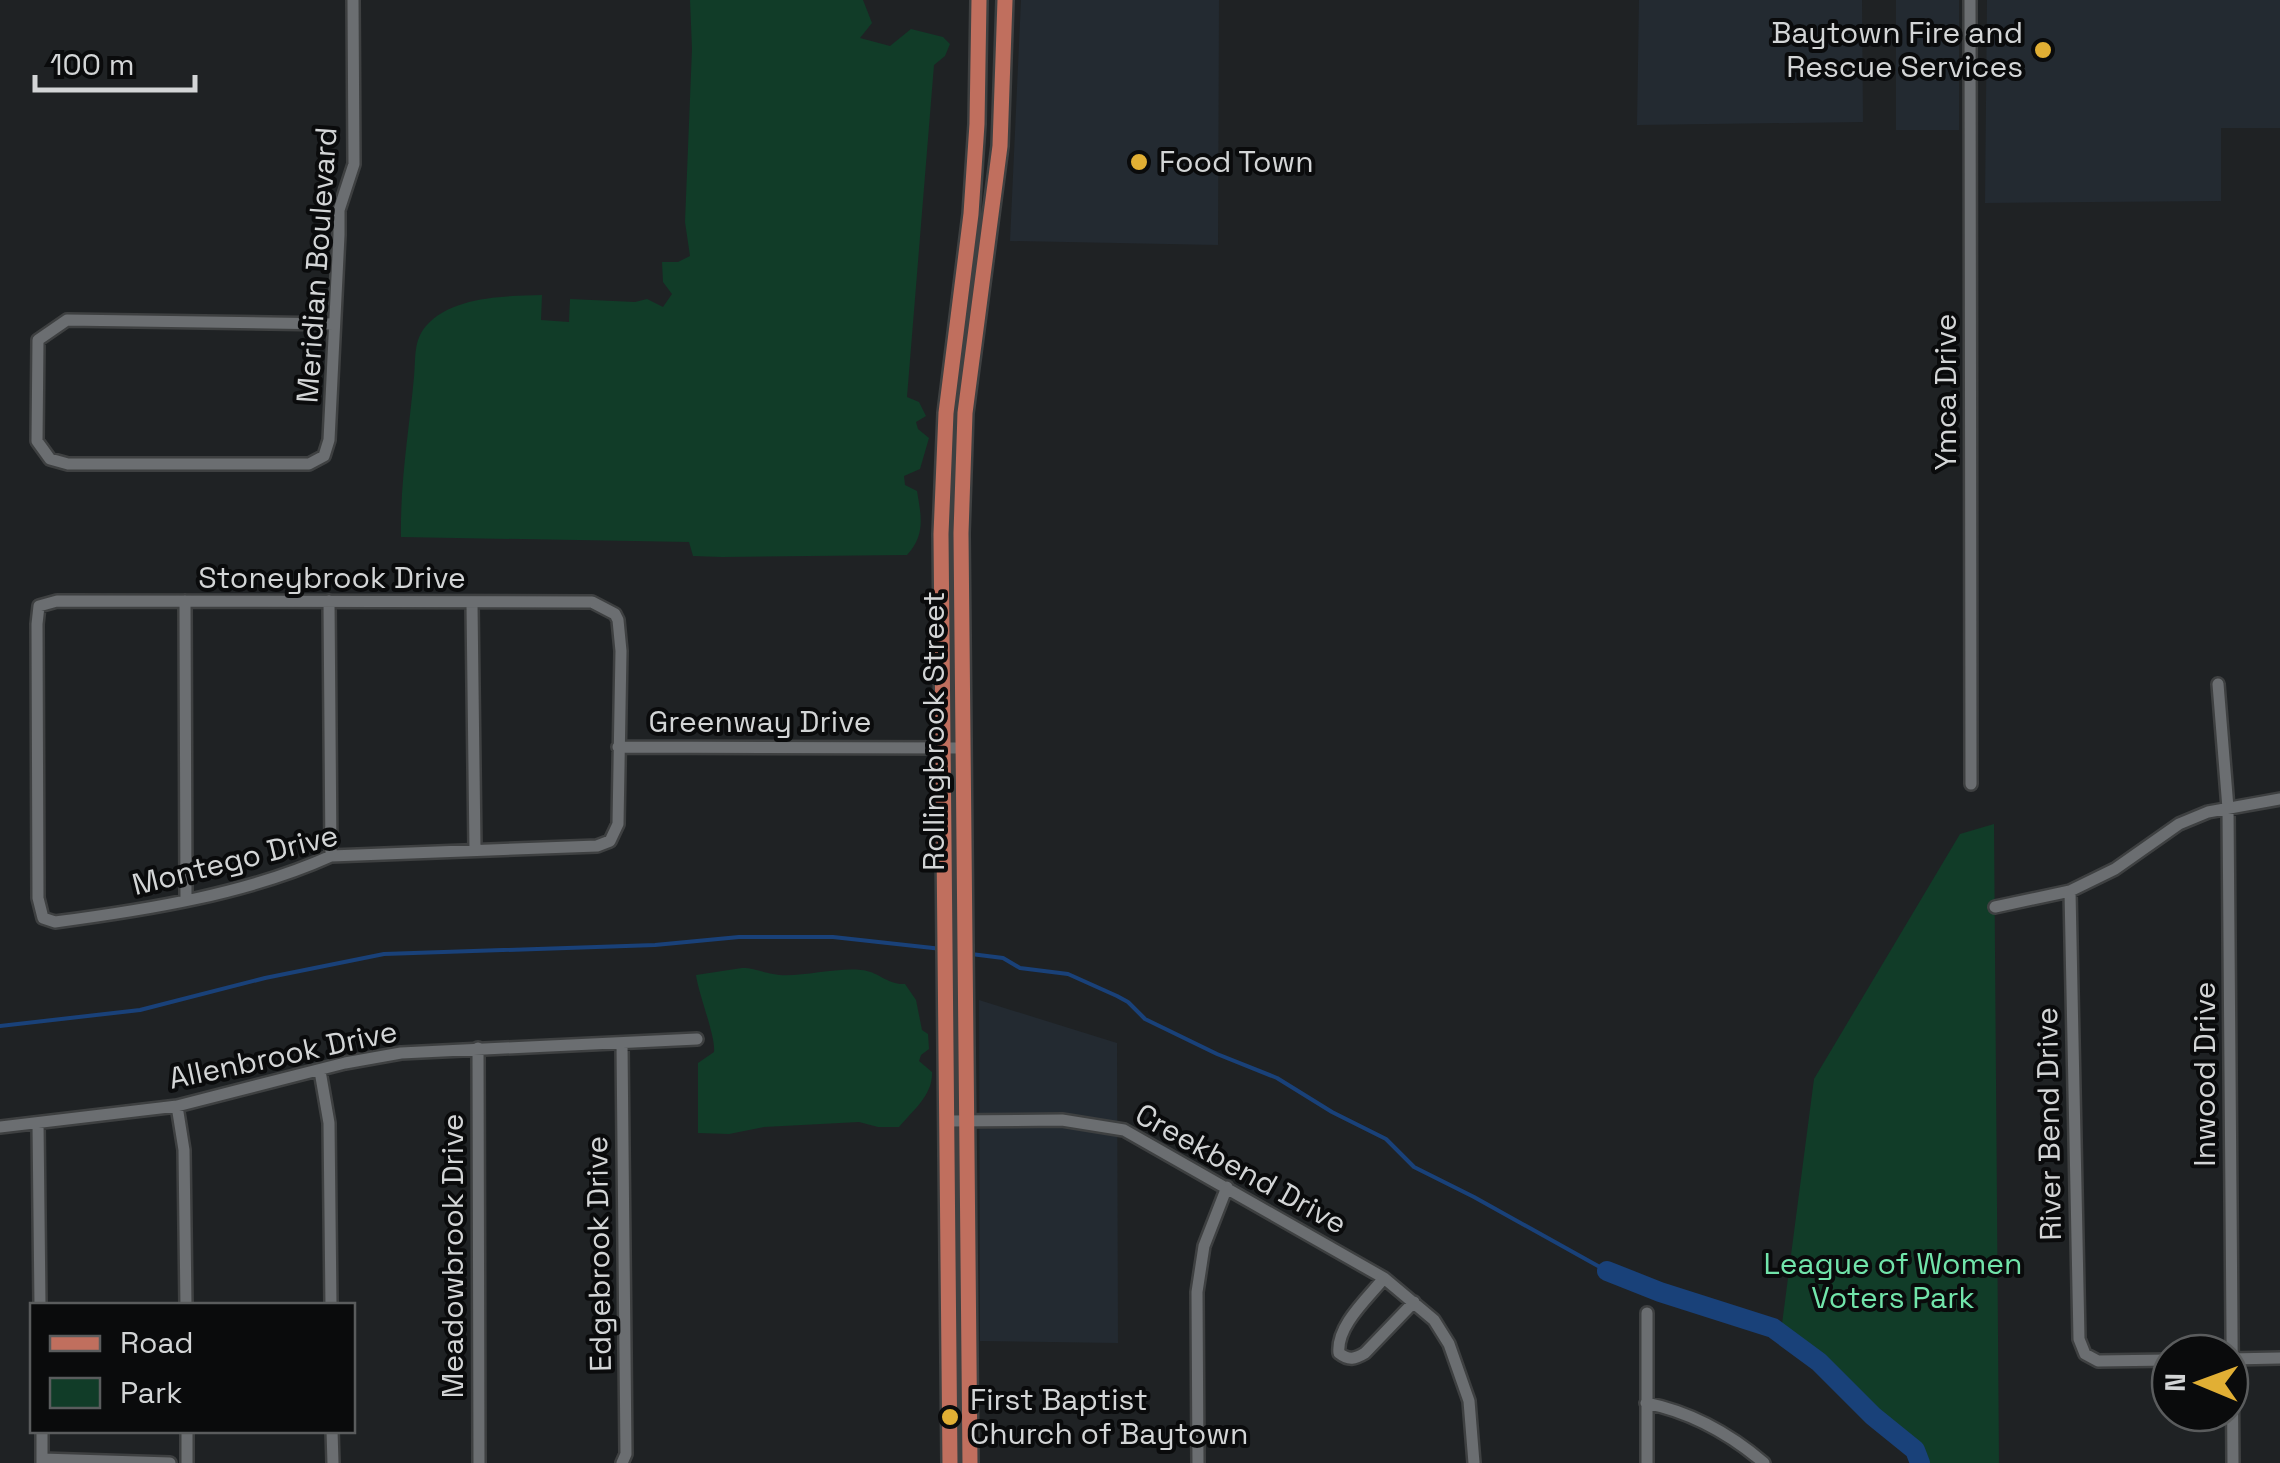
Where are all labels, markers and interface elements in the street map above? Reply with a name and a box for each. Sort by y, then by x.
place label: Baytown Fire and Rescue Services [1772,13,2023,86]
scale bar [35,30,195,92]
marker: Baytown Fire and Rescue Services [2032,39,2054,61]
text: 100 m [50,45,135,84]
street label: Meridian Boulevard [287,126,346,404]
place label: Food Town [1159,142,1314,181]
marker: Food Town [1128,151,1150,173]
street label: Ymca Drive [1926,314,1965,470]
street label: Stoneybrook Drive [198,558,466,597]
street label: Rollingbrook Street [914,591,953,871]
street label: Greenway Drive [649,702,871,741]
street label: Montego Drive [128,815,342,904]
street label: Inwood Drive [2185,981,2224,1167]
street label: River Bend Drive [2027,1007,2070,1241]
street label: Allenbrook Drive [165,1011,401,1098]
street label: Creekbend Drive [1129,1094,1354,1243]
street label: Meadowbrook Drive [433,1113,472,1399]
street label: Edgebrook Drive [577,1136,620,1372]
park label: League of Women Voters Park [1764,1244,2023,1317]
legend [30,1303,355,1433]
text: Road [120,1323,194,1362]
north arrow [2150,1333,2250,1433]
text: Park [120,1373,182,1412]
text: N [2157,1373,2193,1392]
place label: First Baptist Church of Baytown [970,1380,1249,1453]
marker: First Baptist Church of Baytown [939,1406,961,1428]

